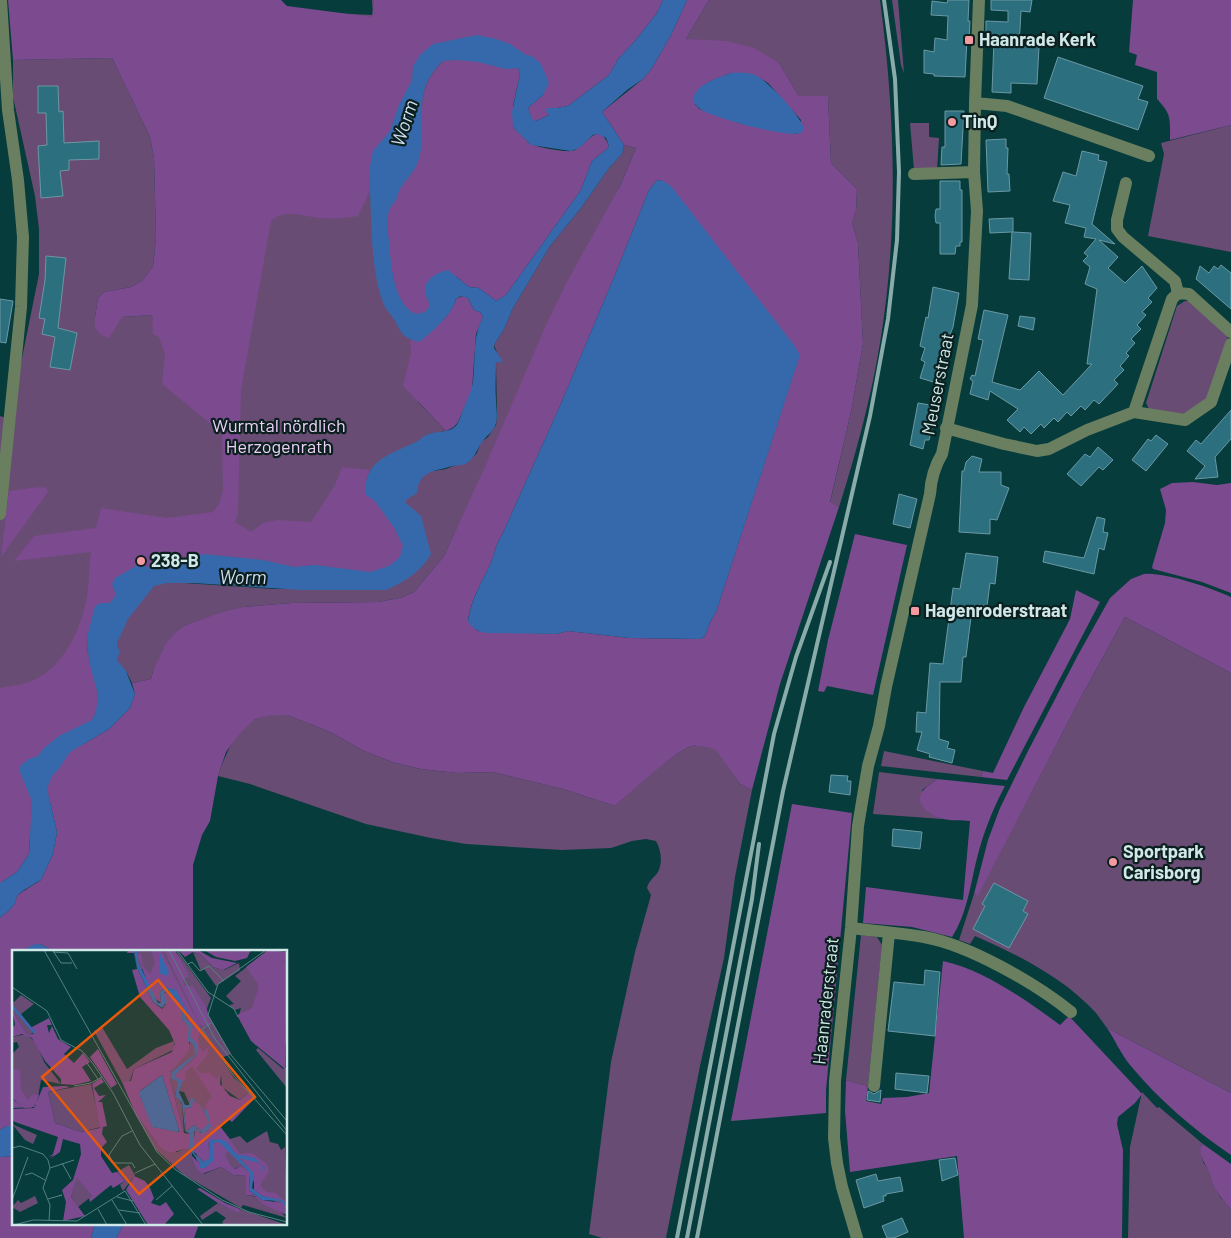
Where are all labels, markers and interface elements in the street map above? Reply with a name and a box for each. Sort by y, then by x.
place label: Haanrade Kerk [979,28,1096,50]
marker: Haanrade Kerk [963,34,975,46]
water label: Worm [385,97,422,149]
place label: TinQ [962,110,998,132]
marker: TinQ [946,116,958,128]
street label: Meuserstraat [916,331,958,437]
park label: Wurmtal nördlich Herzogenrath [212,414,346,457]
place label: 238-B [151,549,199,571]
marker: 238-B [135,555,147,567]
water label: Worm [219,565,267,588]
place label: Hagenroderstraat [925,599,1067,621]
marker: Hagenroderstraat [909,605,921,617]
place label: Sportpark Carisborg [1123,840,1204,883]
marker: Sportpark Carisborg [1107,856,1119,868]
street label: Haanraderstraat [807,936,843,1066]
inset map [12,950,288,1226]

